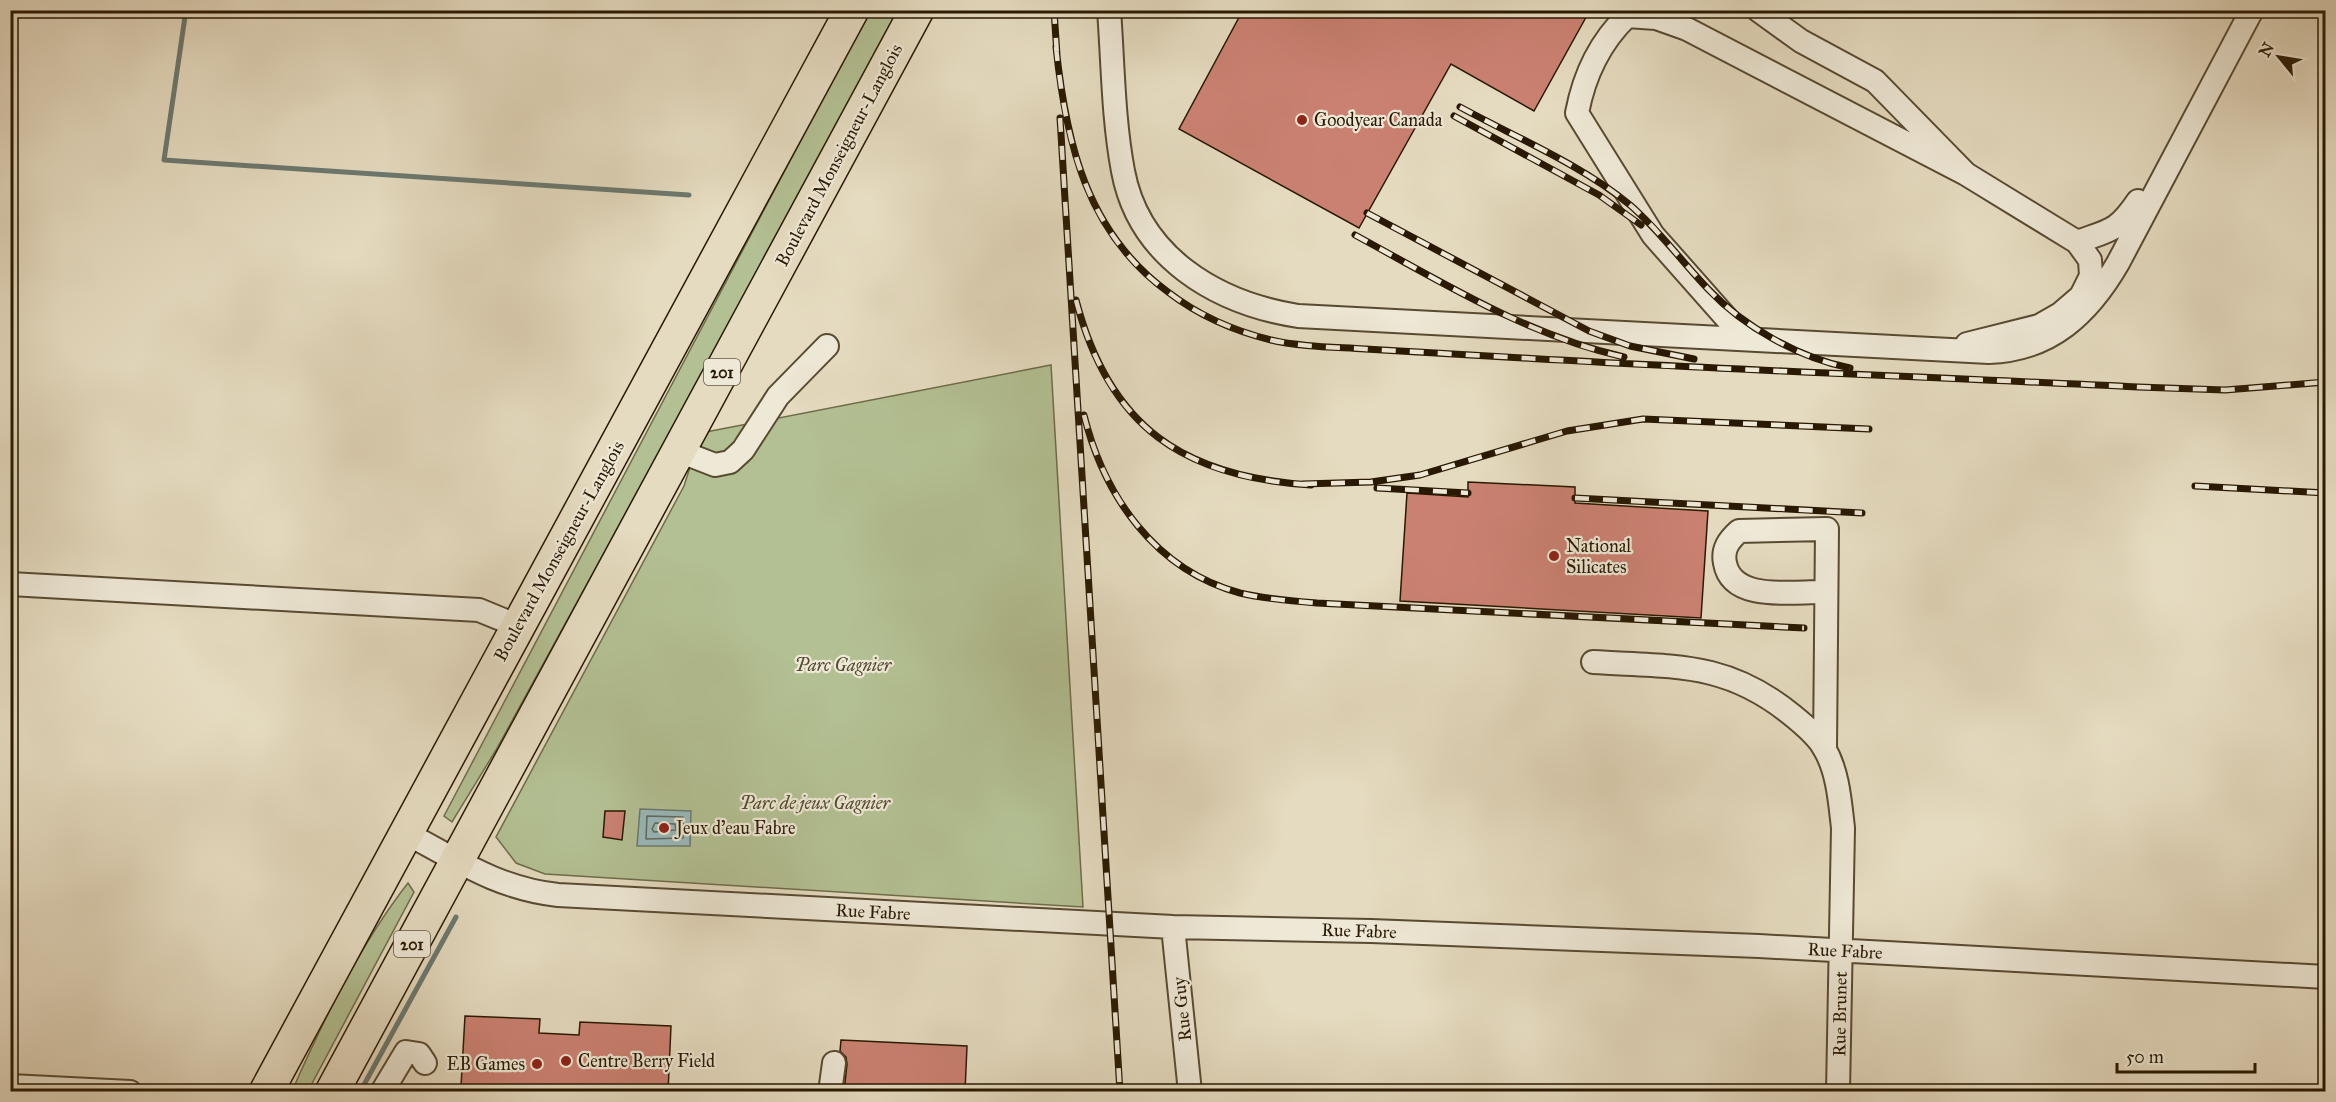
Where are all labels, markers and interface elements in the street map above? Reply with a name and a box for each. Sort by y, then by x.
north arrow [2249,27,2309,87]
text: N [2255,39,2278,60]
street label: Boulevard Monseigneur-Langlois [771,40,908,271]
place label: Goodyear Canada [1314,109,1443,131]
marker: Goodyear Canada [1295,113,1309,127]
road number: 201 [704,359,740,385]
street label: Boulevard Monseigneur-Langlois [489,437,630,666]
place label: National Silicates [1566,535,1631,578]
marker: National Silicates [1547,549,1561,563]
park label: Parc Gagnier [795,654,893,676]
park label: Parc de jeux Gagnier [740,792,892,814]
place label: Jeux d'eau Fabre [674,817,795,840]
marker: Jeux d'eau Fabre [657,821,671,835]
street label: Rue Fabre [835,899,911,925]
street label: Rue Fabre [1321,919,1397,943]
road number: 201 [394,931,430,957]
street label: Rue Fabre [1807,938,1883,964]
street label: Rue Brunet [1828,971,1852,1057]
street label: Rue Guy [1168,975,1196,1042]
scale bar [2117,1036,2255,1074]
text: 50 m [2126,1046,2164,1068]
place label: Centre Berry Field [578,1050,715,1072]
place label: EB Games [446,1053,525,1075]
marker: Centre Berry Field [559,1054,573,1068]
marker: EB Games [530,1057,544,1071]

